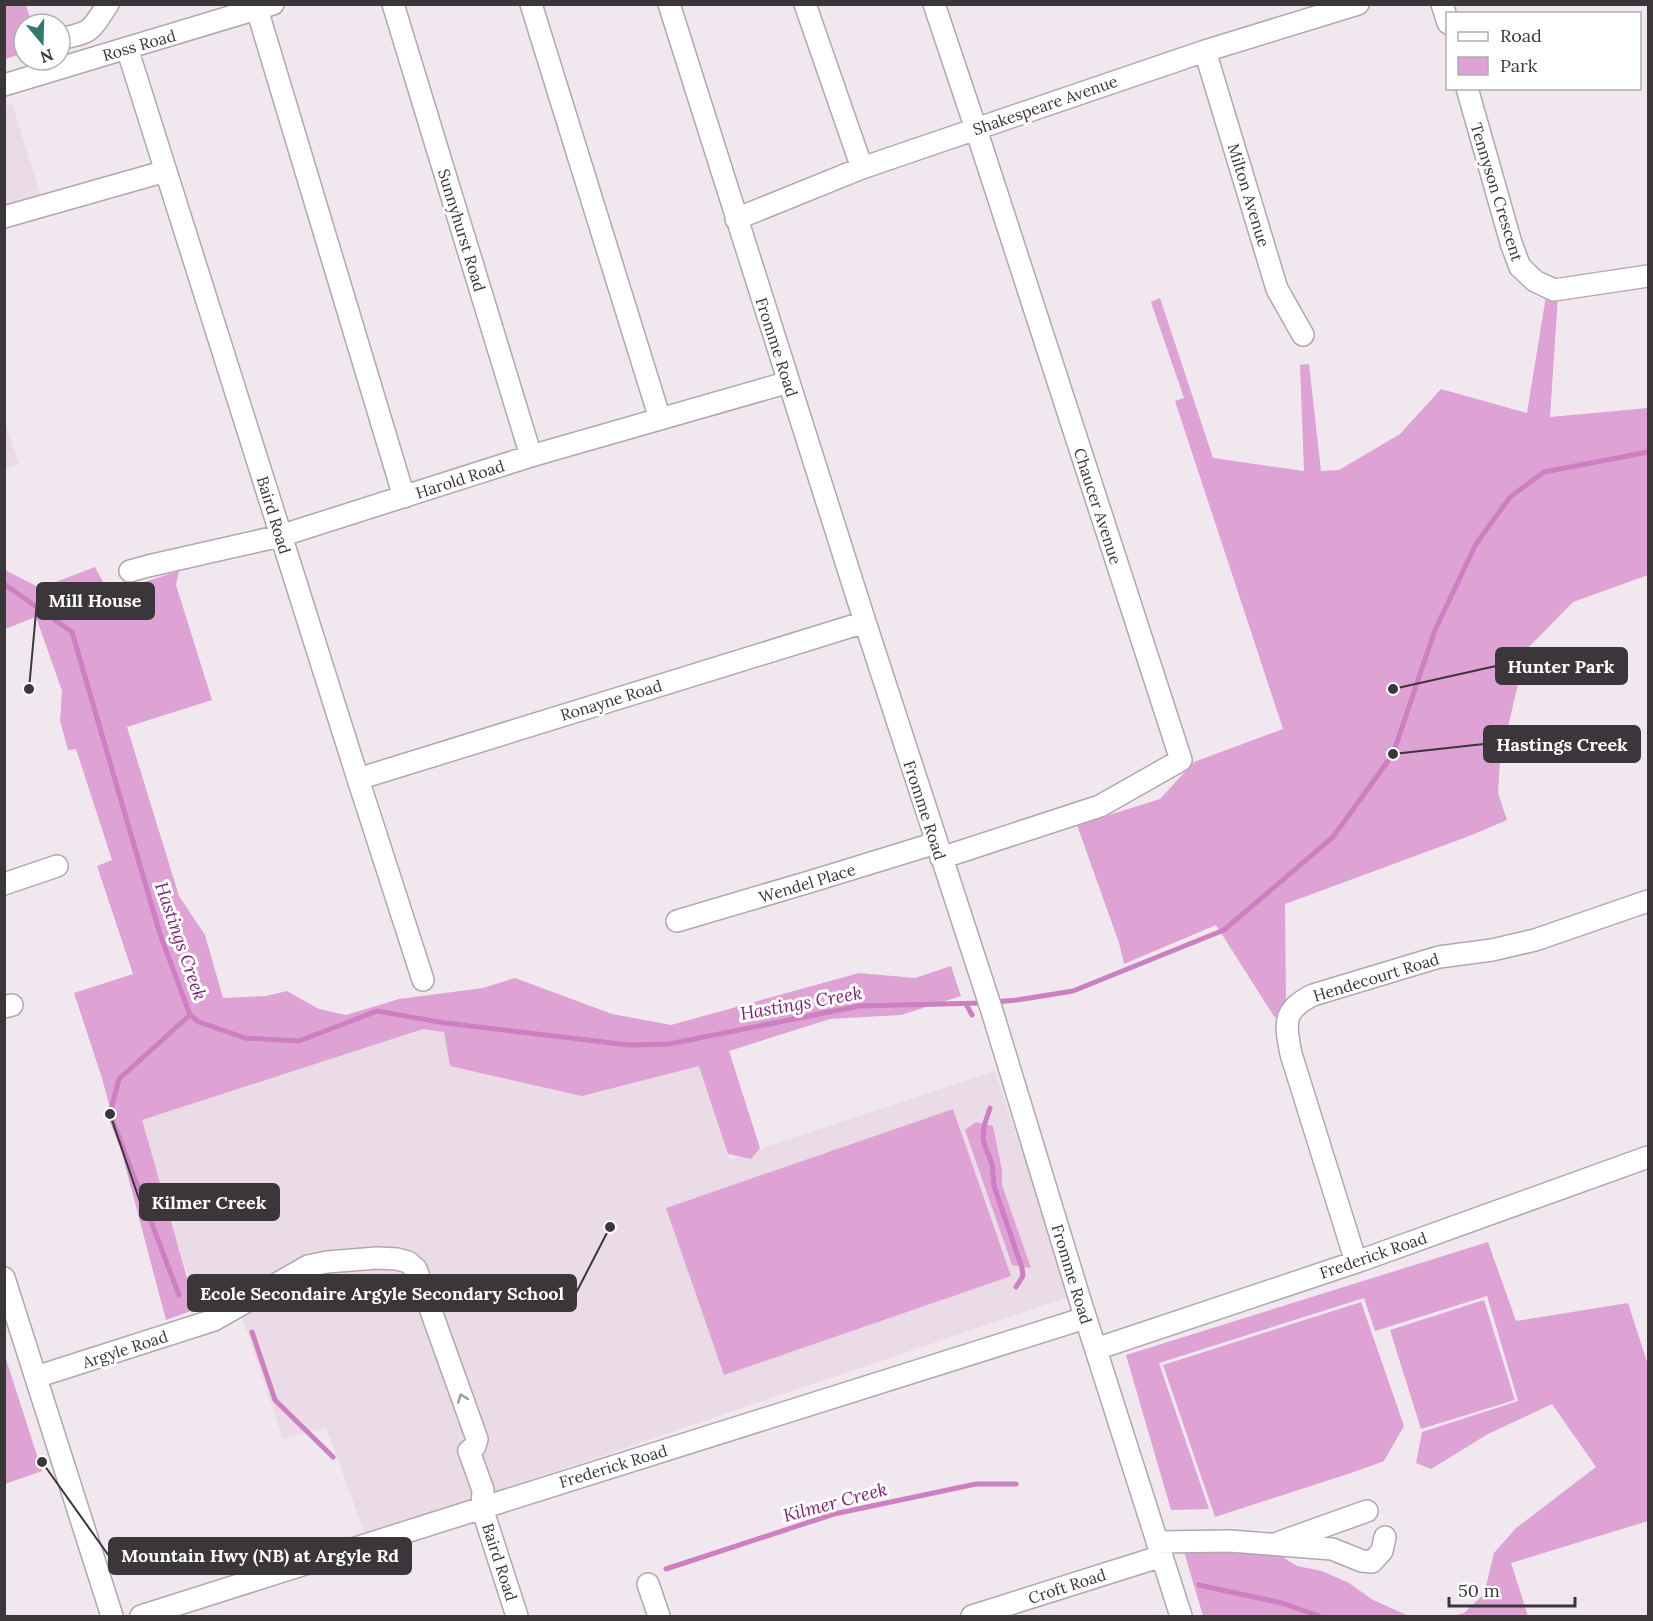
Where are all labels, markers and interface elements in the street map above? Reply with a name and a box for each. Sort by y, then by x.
north arrow [12,12,72,72]
legend [1446,12,1641,90]
text: Road [1500,24,1542,47]
street label: Ross Road [100,25,178,65]
text: N [38,45,56,68]
text: Park [1500,54,1538,77]
street label: Shakespeare Avenue [970,71,1120,139]
street label: Tennyson Crescent [1466,120,1528,264]
street label: Milton Avenue [1224,141,1274,250]
street label: Sunnyhurst Road [434,166,490,294]
street label: Fromme Road [752,295,803,400]
street label: Chaucer Avenue [1070,445,1126,567]
street label: Harold Road [413,455,507,503]
street label: Baird Road [253,474,295,557]
callout: Mill House [37,583,154,619]
text: Mill House [49,589,142,612]
callout: Hunter Park [1496,648,1627,684]
text: Hunter Park [1508,655,1615,678]
street label: Ronayne Road [558,675,665,725]
callout: Hastings Creek [1484,726,1640,762]
text: Hastings Creek [1496,733,1628,756]
street label: Fromme Road [900,758,951,863]
street label: Wendel Place [756,859,858,907]
water label: Hastings Creek [150,879,212,1003]
street label: Hendecourt Road [1311,948,1442,1006]
water label: Hastings Creek [738,981,864,1025]
callout: Kilmer Creek [140,1184,279,1220]
text: Kilmer Creek [152,1191,267,1214]
street label: Fromme Road [1047,1222,1097,1327]
street label: Frederick Road [1317,1227,1430,1283]
callout: Ecole Secondaire Argyle Secondary School [188,1275,576,1311]
text: Ecole Secondaire Argyle Secondary School [200,1282,564,1305]
street label: Argyle Road [79,1326,171,1373]
one-way arrow [456,1393,469,1404]
street label: Frederick Road [556,1440,670,1492]
water label: Kilmer Creek [780,1477,890,1527]
street label: Baird Road [478,1521,522,1604]
callout: Mountain Hwy (NB) at Argyle Rd [109,1538,411,1574]
text: Mountain Hwy (NB) at Argyle Rd [121,1544,399,1567]
street label: Croft Road [1026,1564,1109,1608]
scale bar [1449,1570,1575,1608]
text: 50 m [1458,1579,1500,1602]

